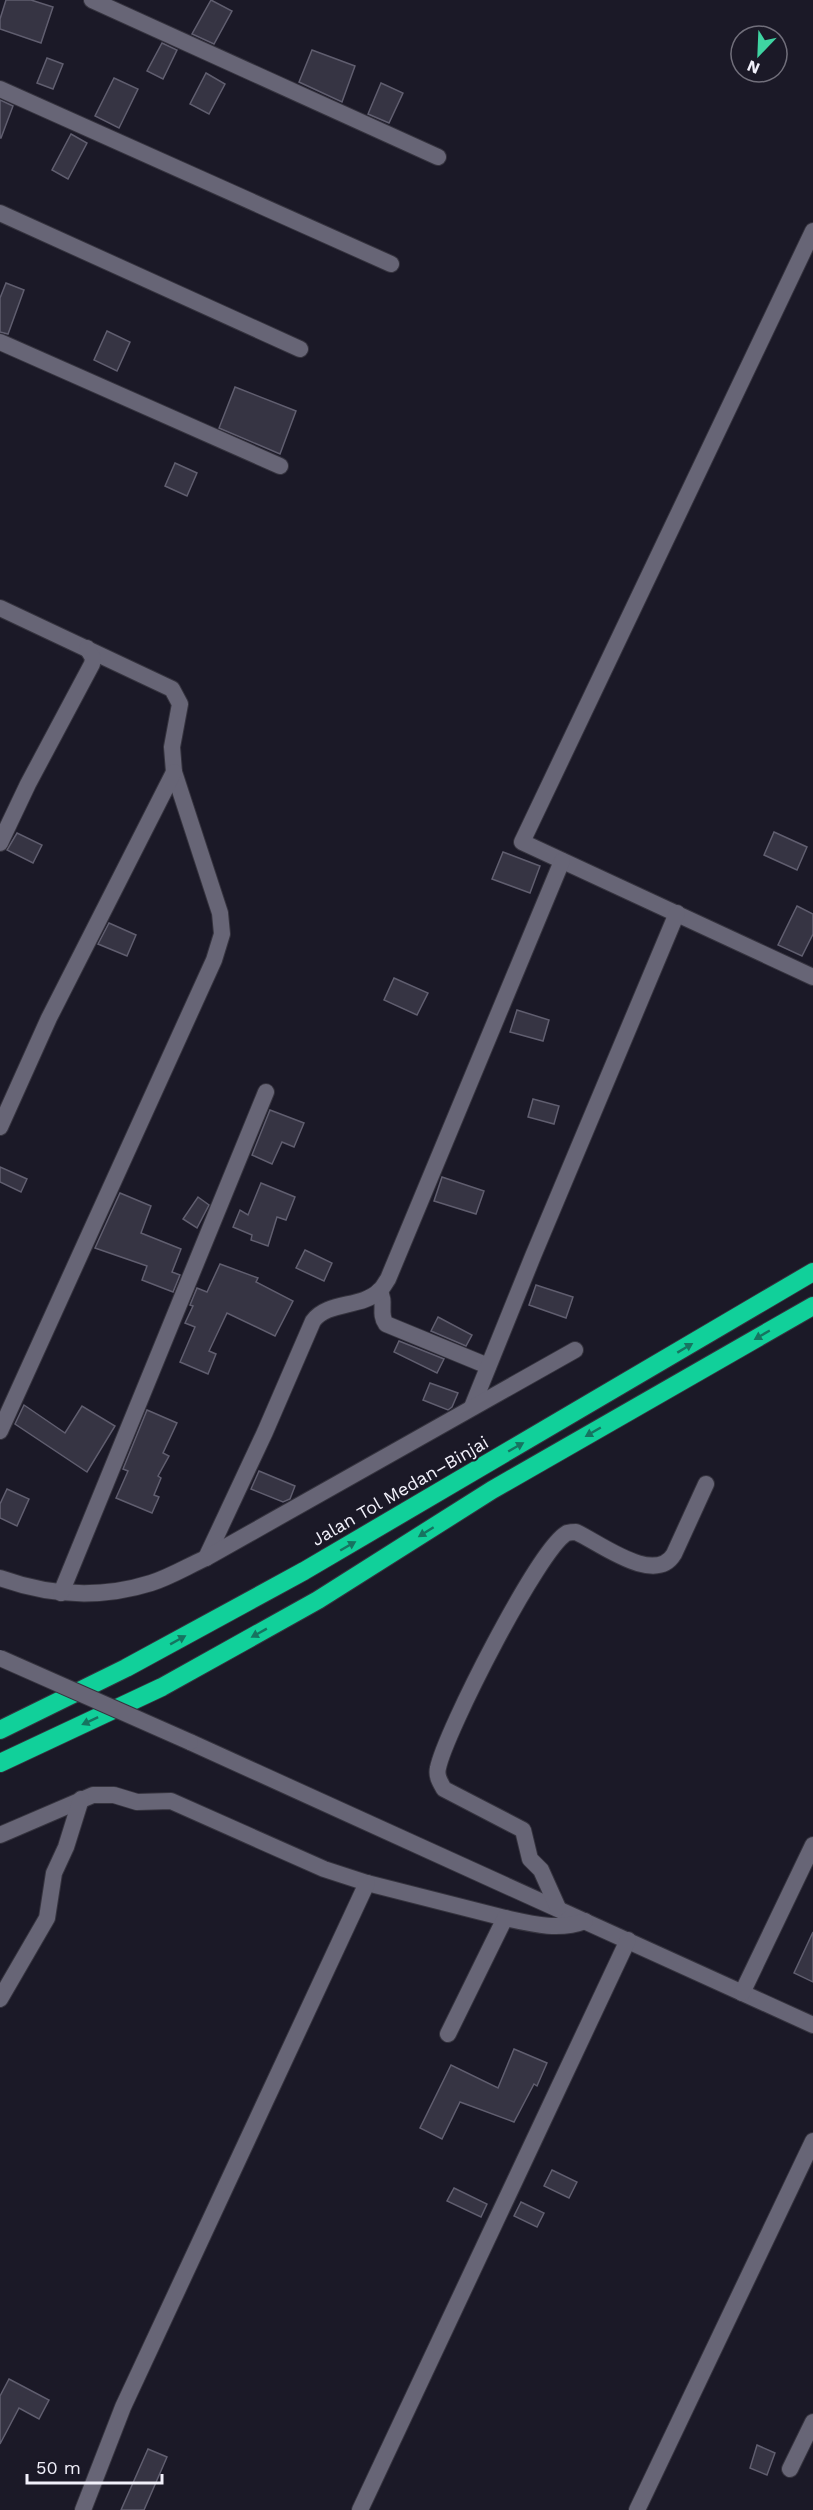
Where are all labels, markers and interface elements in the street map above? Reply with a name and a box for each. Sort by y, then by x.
north arrow [729,24,789,84]
text: N [744,56,763,78]
one-way arrow [753,1330,770,1340]
one-way arrow [677,1343,693,1354]
one-way arrow [585,1426,601,1437]
street label: Jalan Tol Medan–Binjai [308,1431,492,1550]
one-way arrow [508,1442,525,1452]
one-way arrow [418,1527,434,1538]
one-way arrow [340,1540,356,1551]
one-way arrow [250,1628,267,1638]
one-way arrow [170,1635,186,1646]
one-way arrow [81,1716,98,1725]
scale bar [27,2447,162,2485]
text: 50 m [36,2457,81,2478]

